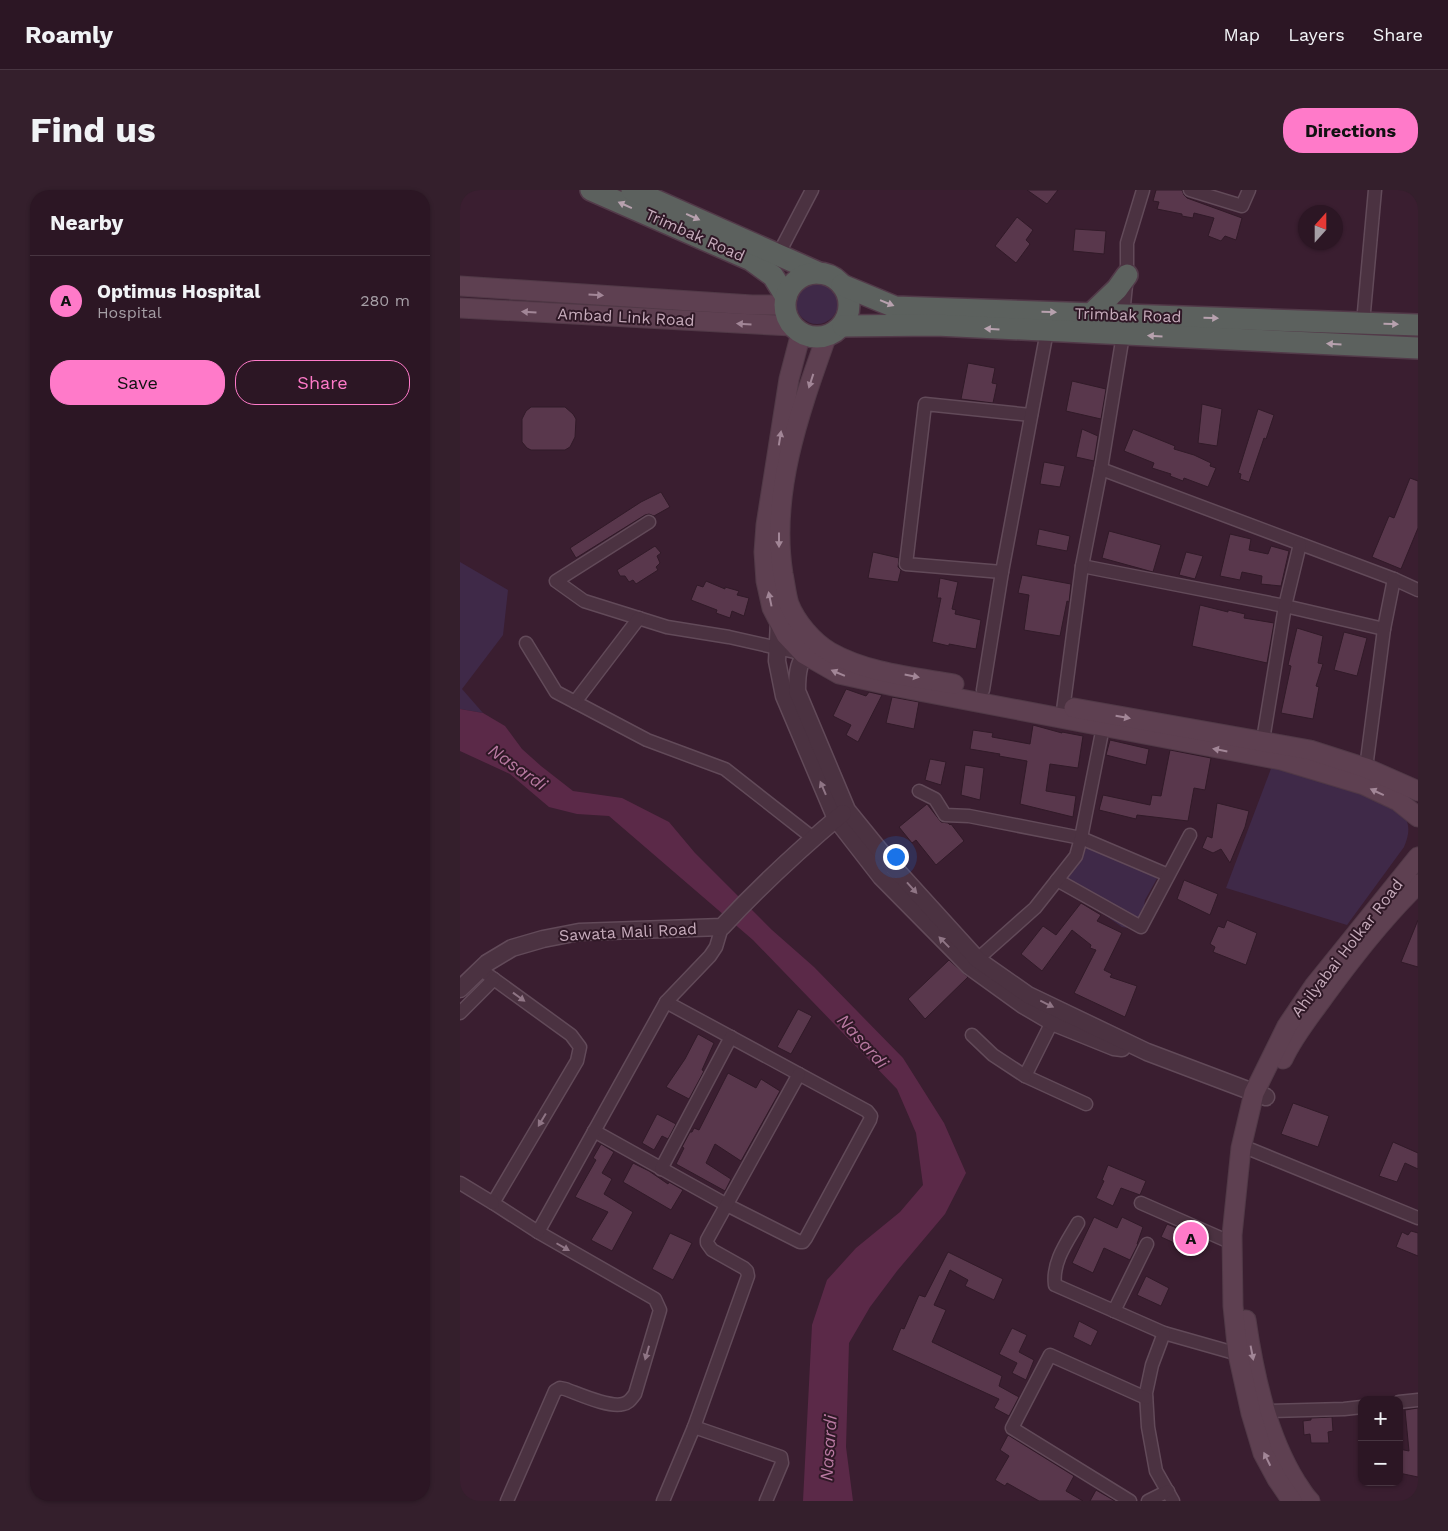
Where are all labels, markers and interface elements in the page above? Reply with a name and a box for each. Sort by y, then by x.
text: Roamly [25,21,113,49]
text: Map [1223,24,1260,45]
text: Layers [1288,24,1345,45]
text: Share [1373,24,1423,45]
button: Directions [1283,108,1418,153]
text: Find us [30,109,156,151]
one-way arrow [618,200,632,208]
street label: Trimbak Road [642,205,748,265]
north arrow [1298,205,1343,250]
text: Nearby [50,210,123,235]
one-way arrow [686,213,700,221]
text: Optimus Hospital [97,280,261,303]
text: A [61,291,71,310]
text: 280 m [360,291,410,310]
one-way arrow [588,291,604,299]
one-way arrow [880,300,894,308]
text: Hospital [97,303,162,322]
street label: Ambad Link Road [557,304,695,330]
street label: Trimbak Road [1074,304,1182,326]
one-way arrow [521,307,537,315]
one-way arrow [1041,308,1057,316]
one-way arrow [1204,315,1220,323]
one-way arrow [735,319,751,327]
one-way arrow [1384,321,1400,329]
one-way arrow [984,324,1000,332]
one-way arrow [1146,332,1162,340]
one-way arrow [1326,340,1342,348]
button: Save [50,360,225,405]
button: Share [235,360,410,405]
one-way arrow [807,374,814,389]
one-way arrow [776,429,784,445]
one-way arrow [775,532,783,548]
one-way arrow [766,591,774,606]
one-way arrow [831,668,846,677]
one-way arrow [905,673,921,681]
one-way arrow [1116,713,1132,721]
water label: Nasardi [485,739,552,795]
one-way arrow [1212,745,1228,753]
one-way arrow [818,781,826,795]
one-way arrow [1370,787,1384,795]
your location [883,844,909,870]
street label: Ahilyabai Holkar Road [1287,875,1407,1021]
one-way arrow [906,881,918,893]
street label: Sawata Mali Road [559,919,697,945]
one-way arrow [938,936,950,948]
one-way arrow [512,992,526,1002]
one-way arrow [1040,1000,1055,1008]
water label: Nasardi [833,1009,894,1074]
one-way arrow [538,1114,547,1127]
pin: A [1175,1219,1207,1257]
one-way arrow [556,1243,571,1251]
one-way arrow [642,1346,650,1361]
one-way arrow [1248,1346,1256,1361]
map controls [1358,1396,1403,1486]
button: + [1358,1396,1403,1441]
water label: Nasardi [815,1413,841,1482]
button: − [1358,1441,1403,1486]
one-way arrow [1263,1452,1271,1466]

